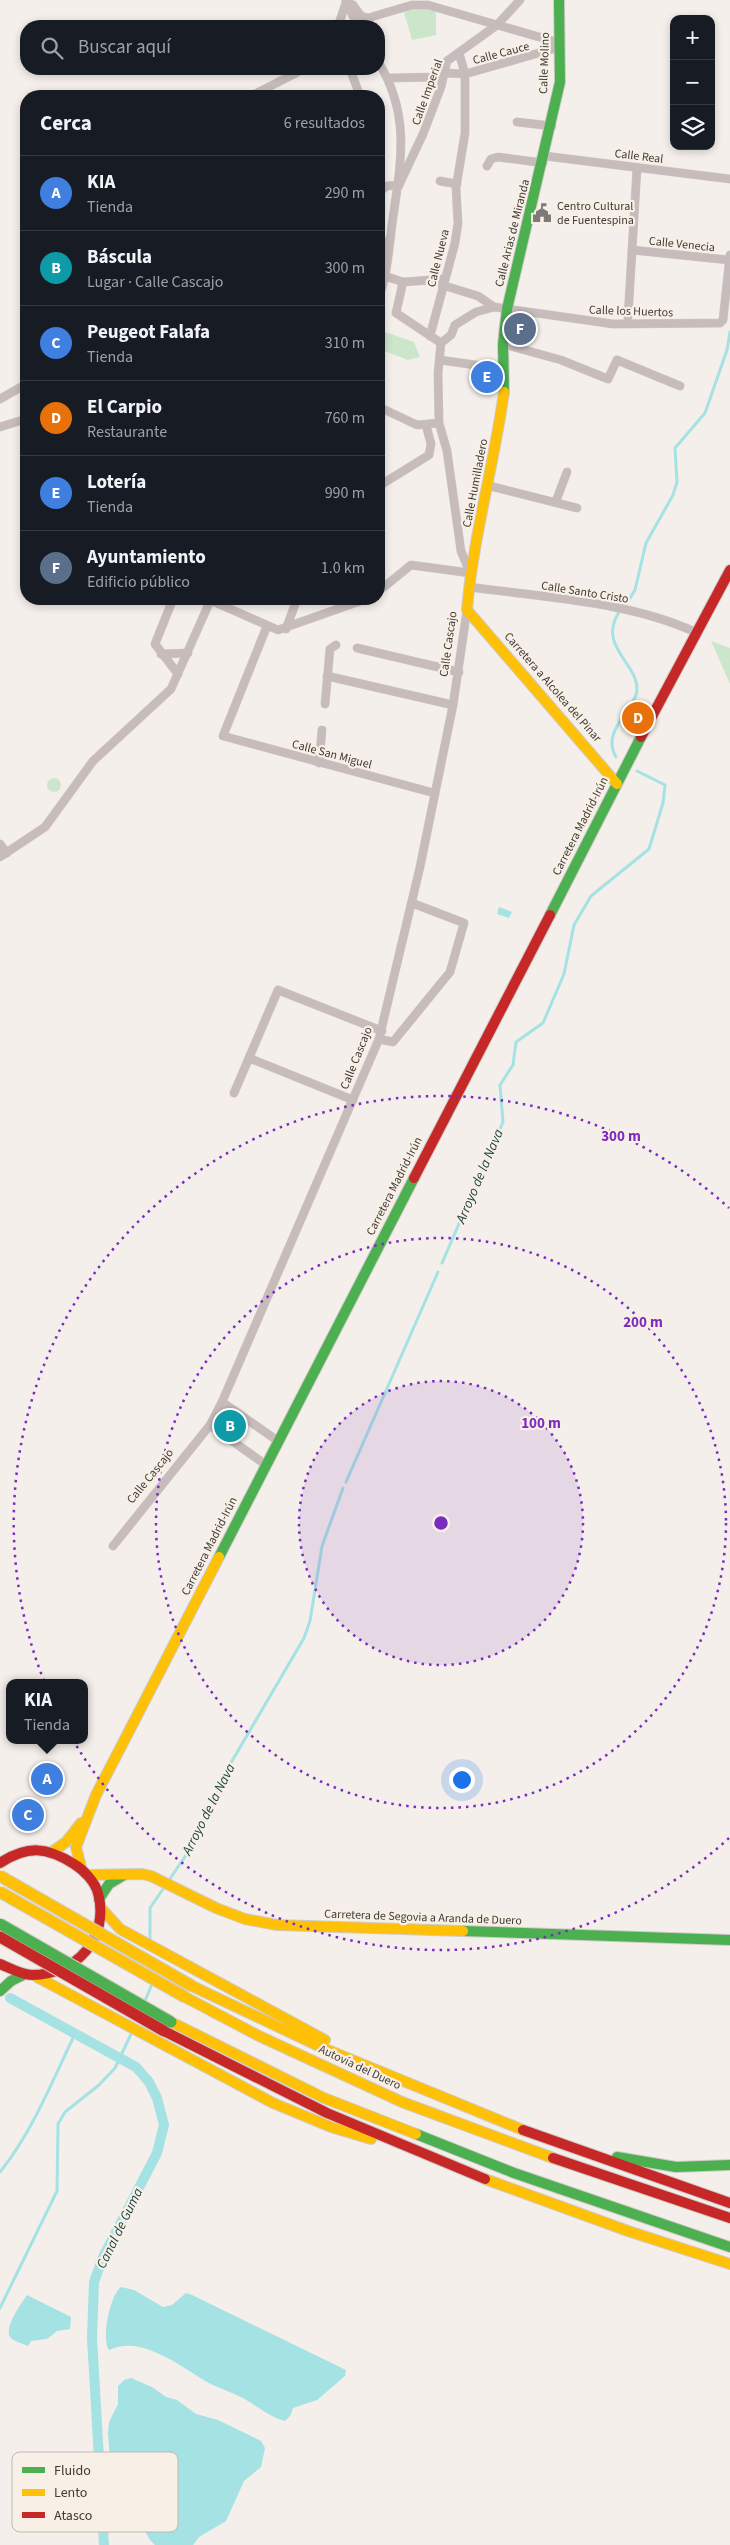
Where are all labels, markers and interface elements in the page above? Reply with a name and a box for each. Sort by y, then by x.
map controls [670,15,715,150]
button: + [670,15,715,60]
search box [20,20,385,75]
street label: Calle Molino [535,32,554,94]
icon: search [38,34,66,62]
text: Buscar aquí [78,34,171,61]
street label: Calle Cauce [471,38,531,69]
street label: Calle Imperial [408,57,447,128]
button: − [670,60,715,105]
button: layers [670,105,715,150]
text: Cerca [40,108,92,138]
text: 6 resultados [284,112,365,134]
street label: Calle Real [614,145,664,168]
text: KIA [87,169,115,196]
street label: Calle Arias de Miranda [491,178,534,289]
text: A [51,182,61,204]
text: 290 m [325,182,365,204]
text: Tienda [87,196,133,218]
place label: Centro Cultural de Fuentespina [557,198,634,229]
public building icon: Centro Cultural de Fuentespina [531,202,553,224]
street label: Calle Nueva [423,227,454,289]
street label: Calle Venecia [648,233,716,256]
text: Báscula [87,244,152,271]
text: B [51,257,61,279]
text: 300 m [325,257,365,279]
text: Lugar · Calle Cascajo [87,271,223,293]
street label: Calle los Huertos [589,302,673,321]
pin: F [504,310,536,348]
text: Peugeot Falafa [87,319,210,346]
text: C [51,332,61,354]
text: 310 m [325,332,365,354]
text: Tienda [87,346,133,368]
pin: E [471,358,503,396]
text: El Carpio [87,394,162,421]
text: D [51,407,61,429]
text: 760 m [325,407,365,429]
text: Restaurante [87,421,167,443]
street label: Calle Humilladero [459,437,492,529]
text: Lotería [87,469,146,496]
text: E [52,482,60,504]
text: 990 m [325,482,365,504]
text: Tienda [87,496,133,518]
text: Ayuntamiento [87,544,206,571]
text: F [52,557,60,579]
text: 1.0 km [321,557,365,579]
text: Edificio público [87,571,190,593]
street label: Calle Santo Cristo [540,577,630,608]
street label: Calle Cascajo [435,610,462,678]
street label: Carretera a Alcolea del Pinar [500,629,606,747]
pin: D [622,699,654,737]
street label: Calle San Miguel [290,736,374,773]
street label: Carretera Madrid-Irún [548,774,613,878]
street label: Calle Cascajo [336,1024,377,1092]
water label: Arroyo de la Nava [451,1126,509,1227]
text: 300 m [601,1126,641,1147]
street label: Carretera Madrid-Irún [362,1134,427,1238]
text: 200 m [623,1312,663,1333]
pin: B [214,1407,246,1445]
text: 100 m [521,1413,561,1434]
street label: Calle Cascajo [123,1445,178,1507]
street label: Carretera Madrid-Irún [177,1494,242,1598]
centre of rings [432,1514,450,1532]
popup [6,1679,88,1744]
text: KIA [24,1687,52,1714]
text: Tienda [24,1714,70,1736]
pin: A [31,1760,63,1798]
water label: Arroyo de la Nava [177,1760,241,1860]
your location [449,1767,475,1793]
pin: C [12,1796,44,1834]
street label: Carretera de Segovia a Aranda de Duero [324,1906,522,1929]
street label: Autovía del Duero [316,2041,404,2094]
water label: Canal de Guma [92,2184,148,2272]
legend [12,2452,178,2532]
text: Fluido [54,2461,91,2481]
text: Lento [54,2483,87,2503]
text: Atasco [54,2506,92,2526]

